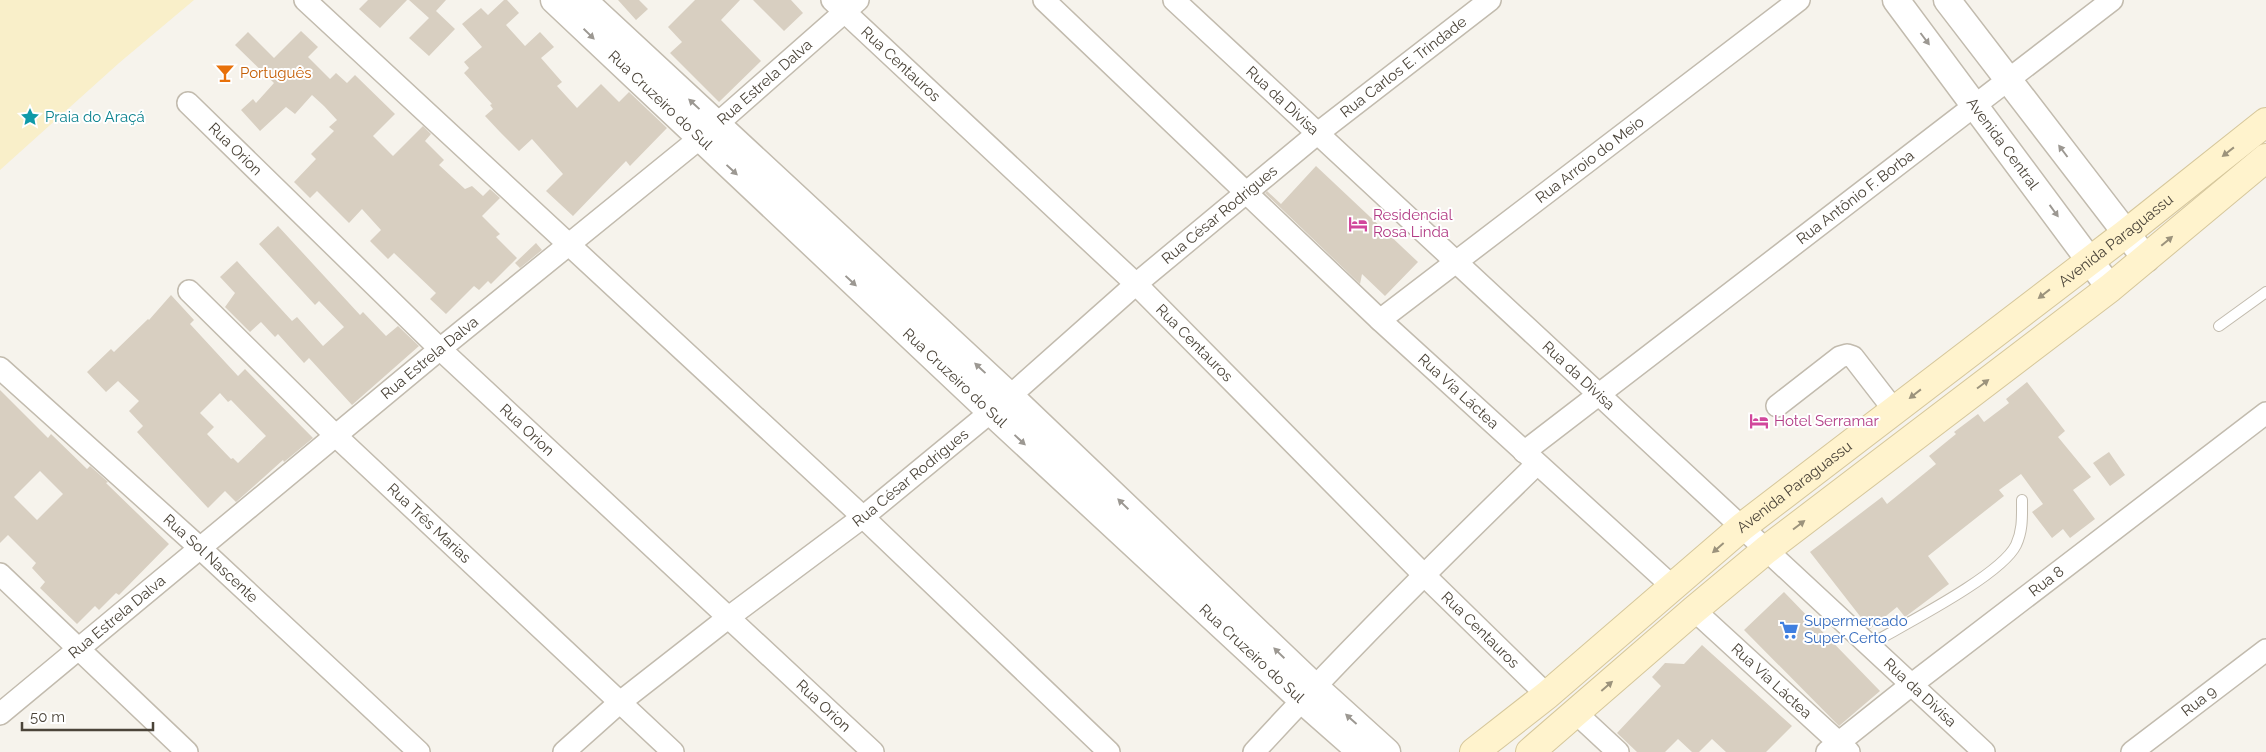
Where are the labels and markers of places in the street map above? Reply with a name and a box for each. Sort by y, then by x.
bar icon: Português [214,62,236,84]
place label: Português [240,64,312,82]
place icon: Praia do Araçá [19,106,41,128]
place label: Praia do Araçá [45,108,145,126]
place label: Residencial Rosa Linda [1373,206,1453,241]
hotel icon: Residencial Rosa Linda [1347,213,1369,235]
hotel icon: Hotel Serramar [1748,410,1770,432]
place label: Hotel Serramar [1774,412,1879,430]
place label: Supermercado Super Certo [1804,612,1908,647]
supermarket icon: Supermercado Super Certo [1778,619,1800,641]

